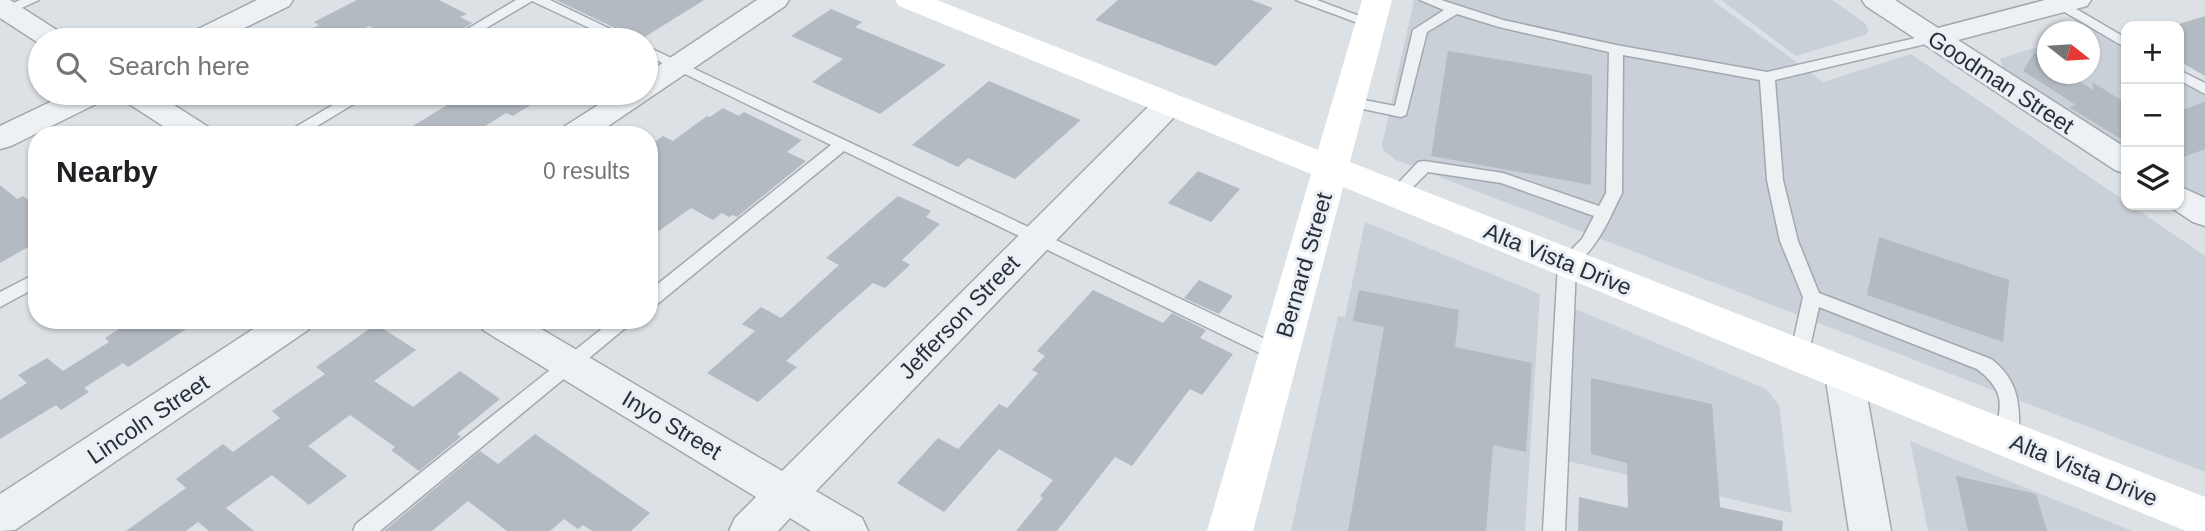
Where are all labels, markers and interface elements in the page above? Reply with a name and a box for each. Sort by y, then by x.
north arrow [2037,21,2100,84]
map controls [2121,21,2184,210]
button: + [2121,21,2184,84]
street label: Goodman Street [1923,25,2079,139]
search box [28,28,658,105]
icon: search [52,48,90,86]
text: Search here [108,51,250,81]
button: − [2121,84,2184,147]
button: layers [2121,147,2184,210]
text: Nearby [56,155,158,188]
text: 0 results [543,158,630,184]
street label: Bernard Street [1271,189,1337,340]
street label: Alta Vista Drive [1480,218,1636,300]
street label: Jefferson Street [893,249,1025,384]
street label: Lincoln Street [82,369,214,469]
street label: Inyo Street [618,385,727,465]
street label: Alta Vista Drive [2006,429,2162,511]

